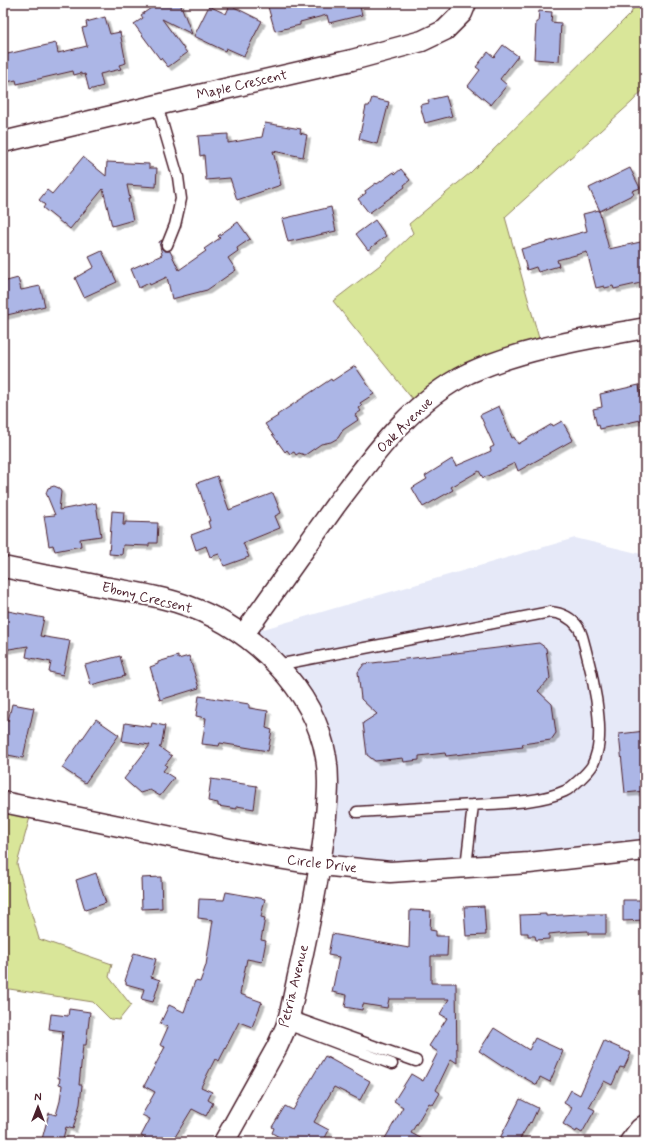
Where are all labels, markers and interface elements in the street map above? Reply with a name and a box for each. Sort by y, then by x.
street label: Maple Crescent [195,66,290,104]
street label: Oak Avenue [373,393,437,457]
street label: Ebony Crecsent [100,578,195,618]
street label: Circle Drive [286,851,358,877]
street label: Petria Avenue [275,943,313,1029]
north arrow [18,1087,58,1127]
text: N [34,1091,42,1105]

